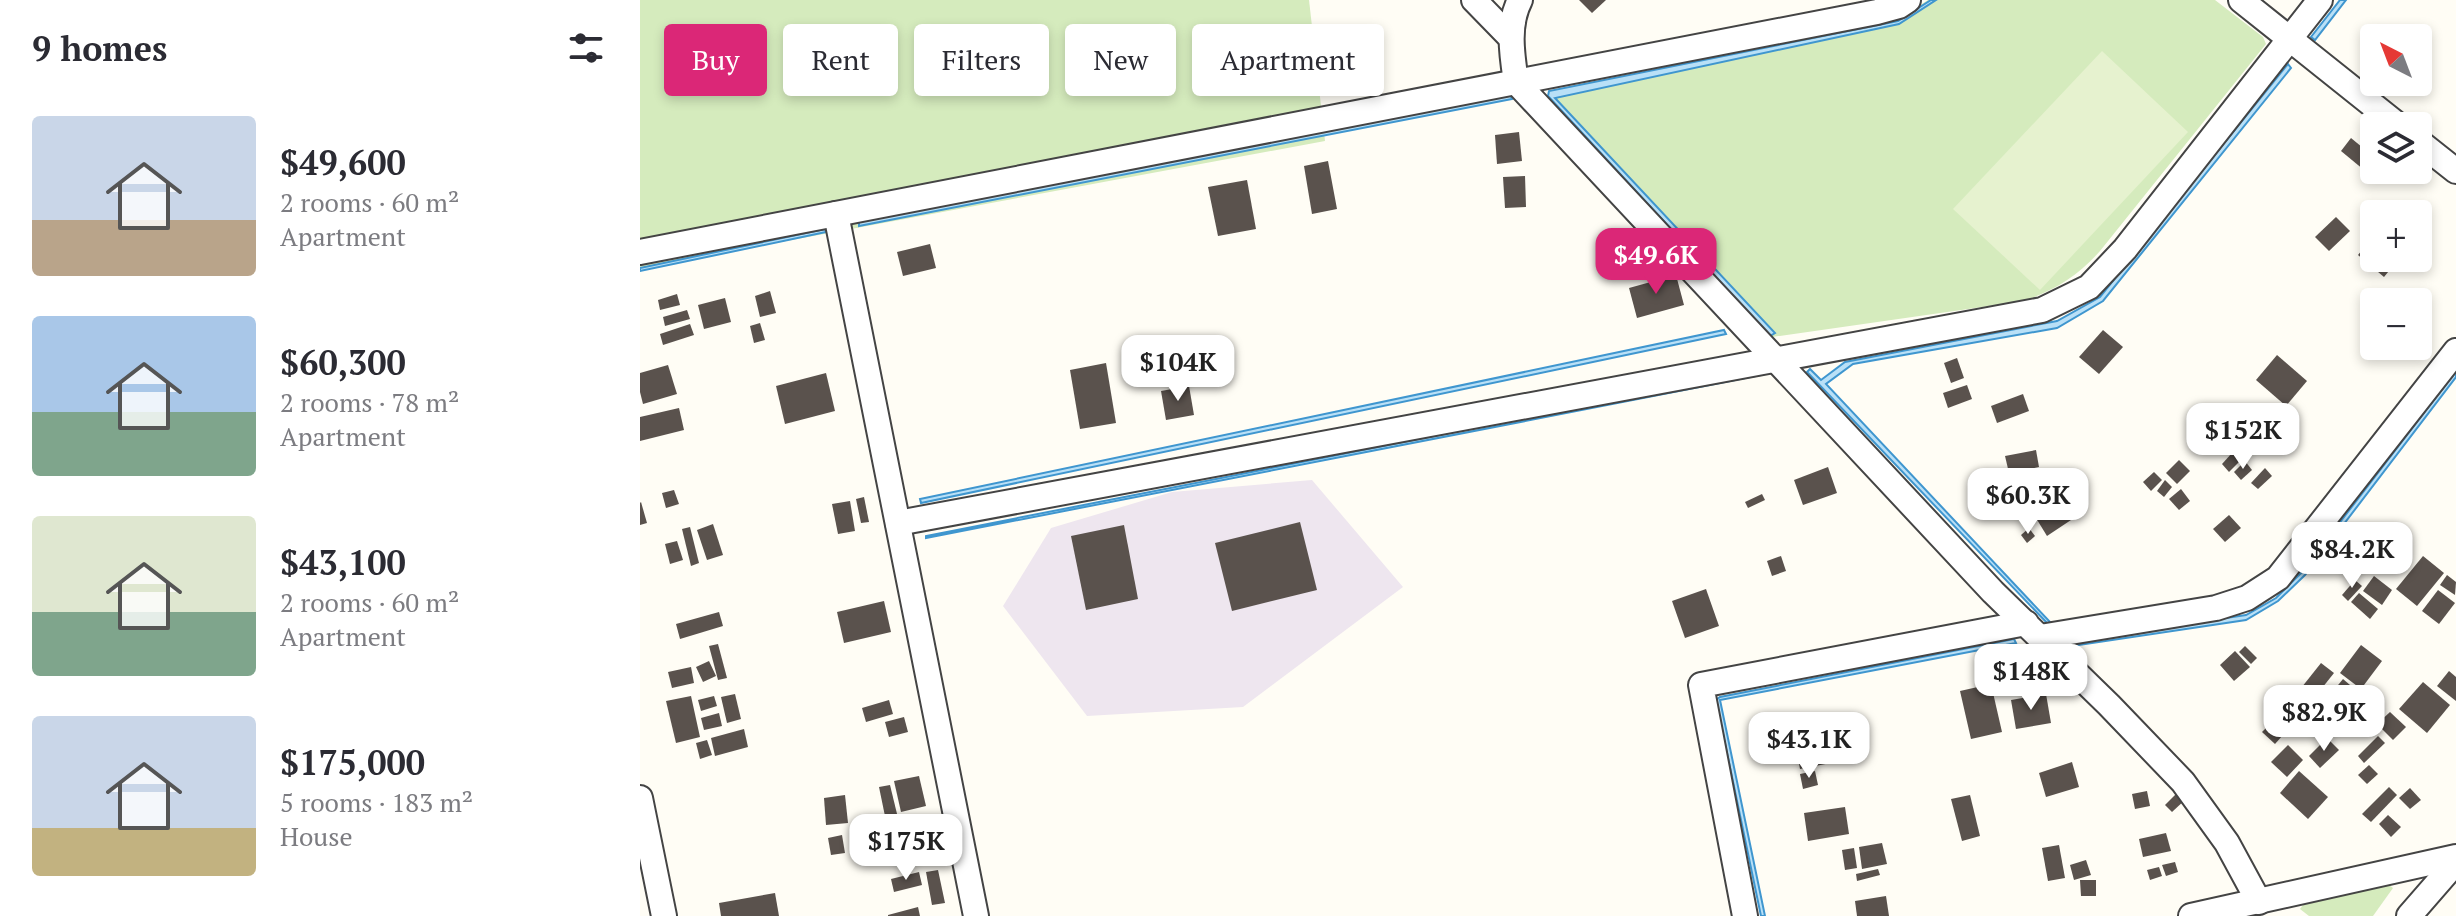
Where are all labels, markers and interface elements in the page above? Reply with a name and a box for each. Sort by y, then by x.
chip: Buy [664,24,767,96]
chip: Rent [783,24,898,96]
chip: Filters [914,24,1049,96]
chip: New [1065,24,1176,96]
chip: Apartment [1192,24,1384,96]
north arrow [2360,24,2432,96]
map controls [2360,24,2432,360]
text: 9 homes [32,26,167,71]
icon: filters [564,26,608,70]
button: layers [2360,112,2432,184]
text: $49,600 [280,140,406,185]
icon: home [96,148,192,244]
text: 2 rooms · 60 m² [280,185,459,219]
button: + [2360,200,2432,272]
text: Apartment [280,219,406,253]
pin: $49.6K [1591,228,1721,296]
text: $49.6K [1614,237,1698,271]
button: − [2360,288,2432,360]
pin: $104K [1122,335,1234,403]
text: $60,300 [280,340,406,385]
text: $104K [1139,344,1217,378]
icon: home [96,348,192,444]
text: 2 rooms · 78 m² [280,385,459,419]
pin: $152K [2187,403,2299,471]
text: $152K [2204,412,2282,446]
text: Apartment [280,419,406,453]
pin: $60.3K [1963,468,2093,536]
text: $60.3K [1986,477,2070,511]
pin: $84.2K [2287,522,2417,590]
text: $84.2K [2310,531,2394,565]
text: $43,100 [280,540,406,585]
icon: home [96,548,192,644]
text: 2 rooms · 60 m² [280,585,459,619]
text: Apartment [280,619,406,653]
pin: $148K [1975,644,2087,712]
text: $148K [1992,653,2070,687]
pin: $82.9K [2259,685,2389,753]
text: $82.9K [2282,694,2366,728]
pin: $43.1K [1744,712,1874,780]
text: $43.1K [1767,721,1851,755]
text: $175,000 [280,740,425,785]
icon: home [96,748,192,844]
text: 5 rooms · 183 m² [280,785,473,819]
pin: $175K [850,814,962,882]
text: House [280,819,353,853]
text: $175K [867,823,945,857]

